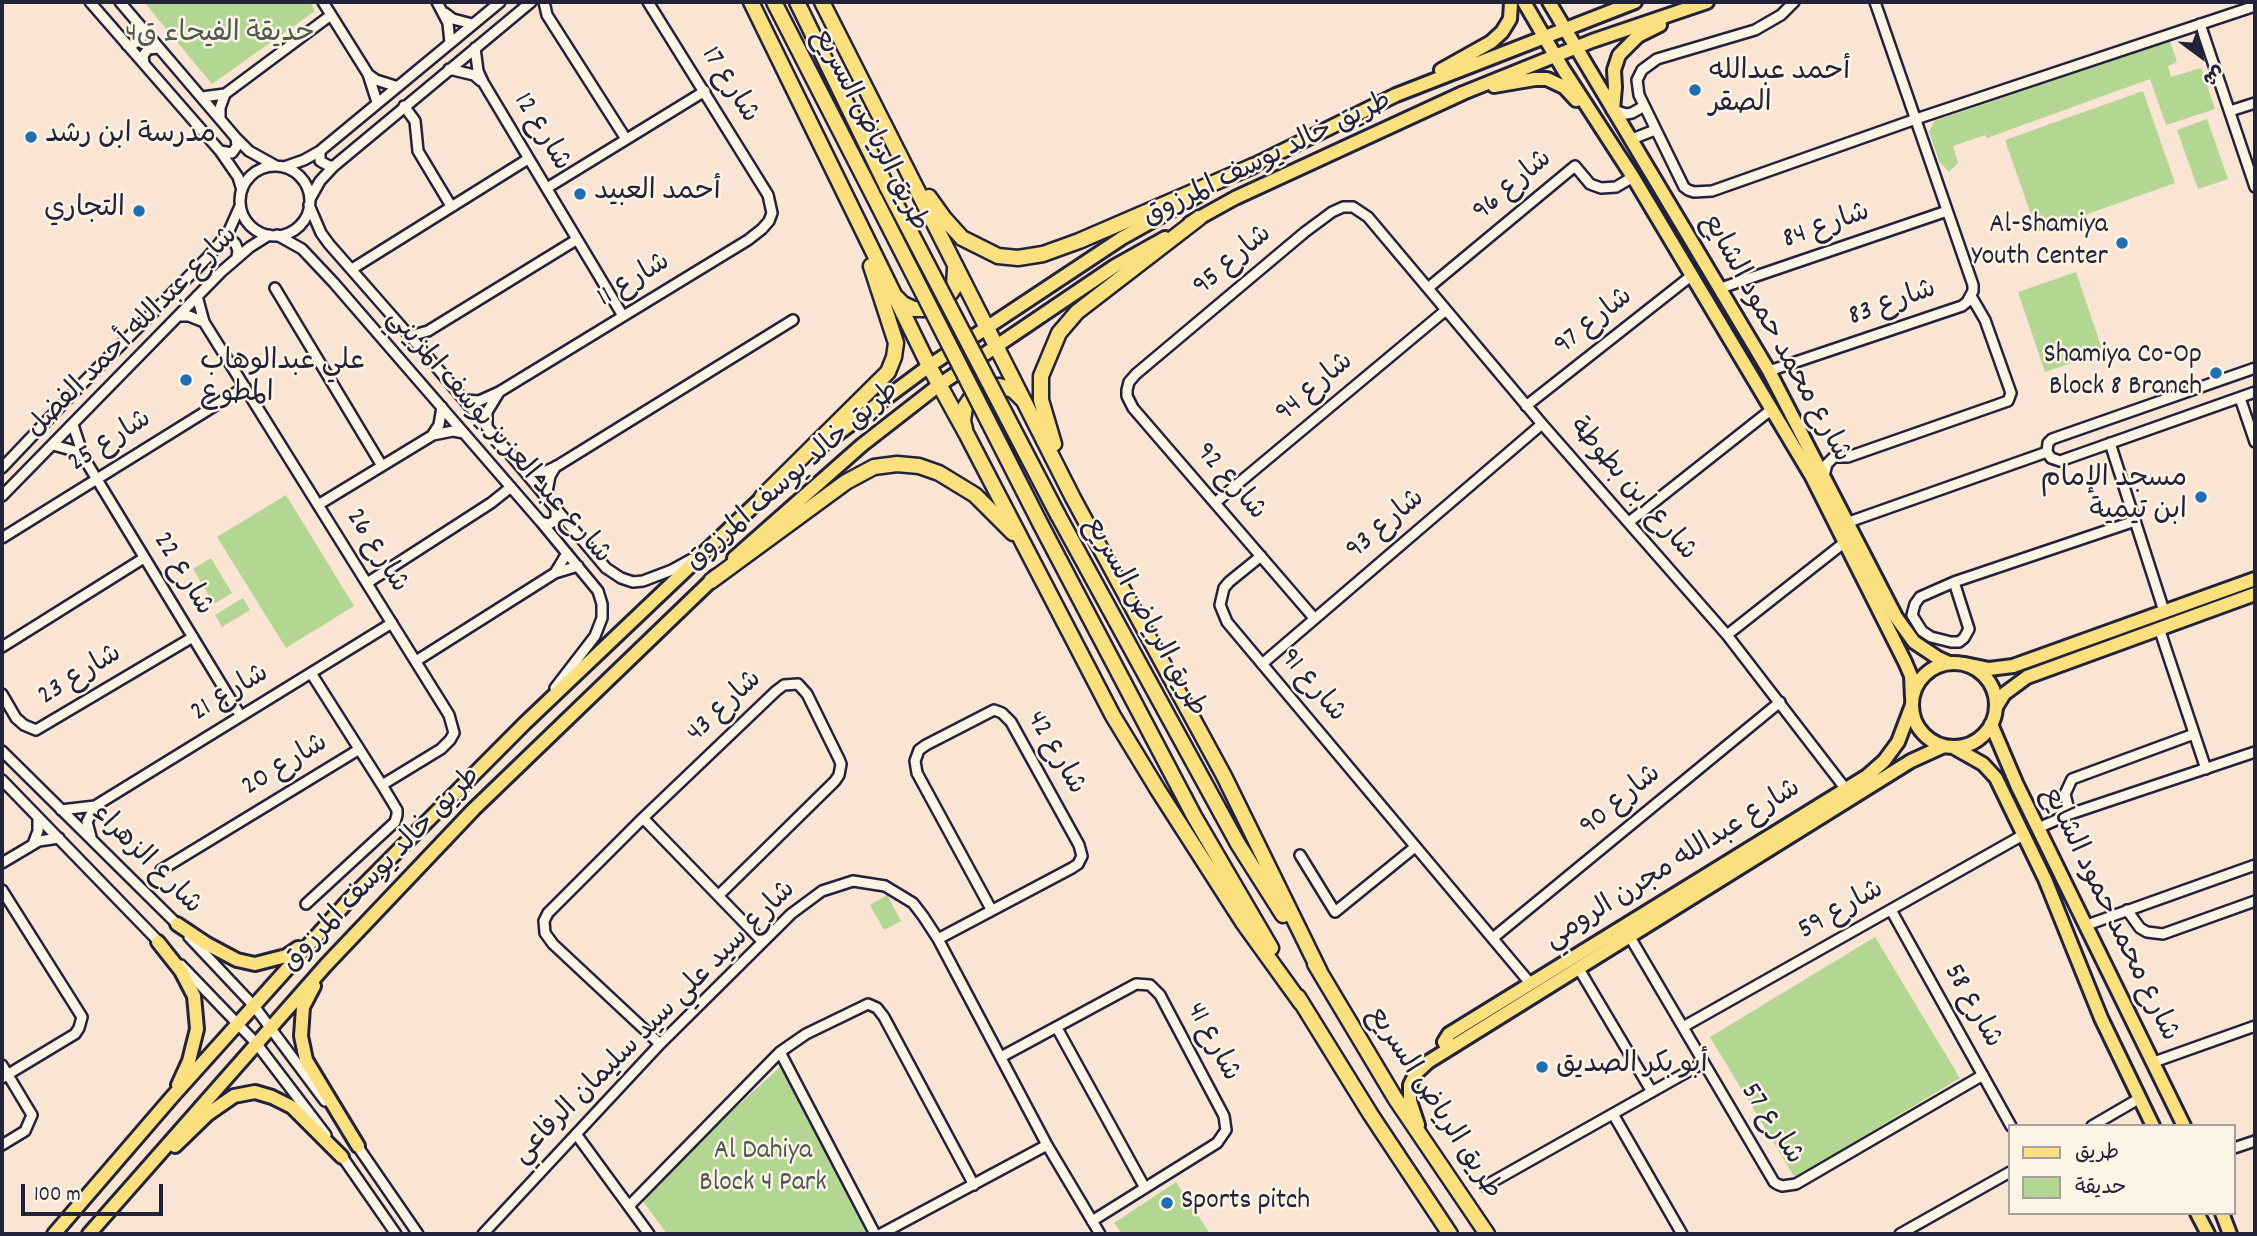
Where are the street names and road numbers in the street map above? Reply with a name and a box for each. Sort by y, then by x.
street label: طريق الرياض السريع [802,24,934,238]
street label: شارع 17 [692,42,764,130]
street label: طريق خالد يوسف المرزوق [1138,86,1398,236]
street label: شارع 12 [504,88,576,178]
street label: شارع 96 [1467,144,1561,230]
street label: شارع 84 [1779,197,1875,259]
street label: شارع محمد حمود الشايع [1692,209,1856,469]
street label: شارع 95 [1188,219,1280,305]
street label: شارع عبدالله أحمد الفضل [21,221,247,447]
street label: شارع 11 [592,247,678,317]
street label: شارع 83 [1845,274,1941,336]
street label: شارع 97 [1549,282,1641,364]
street label: شارع عبد العزيز يوسف المزيني [377,304,617,572]
street label: شارع 94 [1270,347,1362,431]
street label: طريق خالد يوسف المرزوق [680,376,908,580]
street label: شارع 25 [63,404,159,482]
street label: شارع ابن بطوطة [1560,413,1702,569]
street label: شارع 92 [1186,437,1272,529]
street label: شارع 93 [1341,483,1433,569]
street label: شارع 26 [336,504,414,600]
street label: طريق الرياض السريع [1074,512,1212,724]
street label: شارع 22 [143,527,219,623]
street label: شارع 23 [33,639,129,715]
street label: شارع 91 [1271,643,1351,731]
street label: شارع 21 [186,659,276,731]
street label: شارع 43 [681,665,771,751]
street label: شارع 42 [1017,706,1091,802]
street label: شارع 20 [237,728,335,806]
street label: شارع 90 [1574,759,1670,845]
street label: طريق خالد يوسف المرزوق [276,761,490,981]
street label: شارع عبدالله مجرن الرومي [1540,773,1808,959]
street label: شارع محمد حمود الشايع [2032,782,2184,1048]
street label: شارع الزهراء [83,799,207,923]
street label: شارع سيد علي سيد سليمان الرفاعي [507,875,805,1173]
street label: شارع 59 [1793,875,1891,949]
street label: شارع 58 [1934,959,2008,1055]
street label: شارع 41 [1176,998,1246,1088]
street label: طريق الرياض السريع [1357,1001,1507,1207]
street label: شارع 57 [1731,1078,1809,1172]

